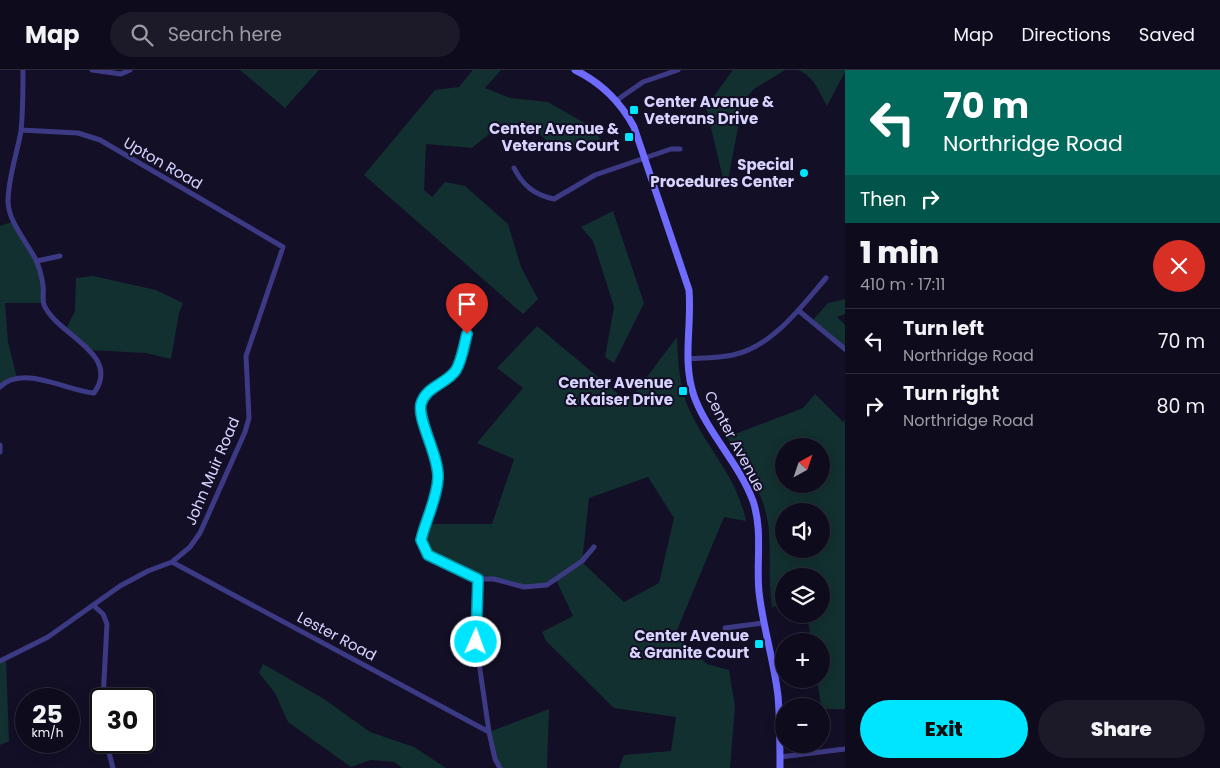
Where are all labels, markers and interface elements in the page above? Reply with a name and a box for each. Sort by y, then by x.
search box [110,12,460,57]
text: Map [25,18,80,51]
icon: search [128,21,156,49]
text: Search here [168,21,282,48]
text: Map [954,22,993,47]
text: Directions [1021,22,1111,47]
text: Saved [1139,22,1195,47]
text: 70 m [943,81,1029,130]
icon: left [860,90,925,155]
place label: Center Avenue & Veterans Drive [644,91,774,129]
marker: Center Avenue & Veterans Drive [628,104,640,116]
place label: Center Avenue & Veterans Court [489,118,619,156]
text: Northridge Road [943,128,1123,159]
marker: Center Avenue & Veterans Court [623,131,635,143]
street label: Upton Road [120,132,206,194]
place label: Special Procedures Center [650,154,795,192]
marker: Special Procedures Center [798,167,810,179]
icon: right [916,185,944,213]
text: Then [860,186,906,213]
text: 1 min [860,231,939,274]
button: close [1153,240,1205,292]
text: 410 m · 17:11 [860,273,945,296]
pin [446,283,488,334]
icon: arrive [453,290,481,318]
text: Turn left [903,315,984,342]
icon: left [860,327,888,355]
text: 70 m [1158,328,1205,355]
text: Northridge Road [903,344,1034,367]
place label: Center Avenue & Kaiser Drive [558,372,673,410]
text: Turn right [903,380,999,407]
marker: Center Avenue & Kaiser Drive [677,385,689,397]
street label: Center Avenue [700,387,770,495]
icon: right [860,392,888,420]
text: 80 m [1156,393,1205,420]
text: Northridge Road [903,409,1034,432]
street label: John Muir Road [180,414,244,528]
north arrow [775,438,830,492]
map controls [775,438,830,753]
button: sound [775,503,830,558]
button: layers [775,568,830,623]
street label: Lester Road [294,606,380,666]
position arrow [449,615,501,667]
place label: Center Avenue & Granite Court [629,625,749,663]
button: + [775,633,830,688]
marker: Center Avenue & Granite Court [753,638,765,650]
speed limit sign: 30 [90,688,155,753]
text: 25 [32,697,63,732]
button: − [775,698,830,753]
button: Exit [860,700,1028,758]
button: Share [1038,700,1205,758]
text: km/h [32,724,63,741]

